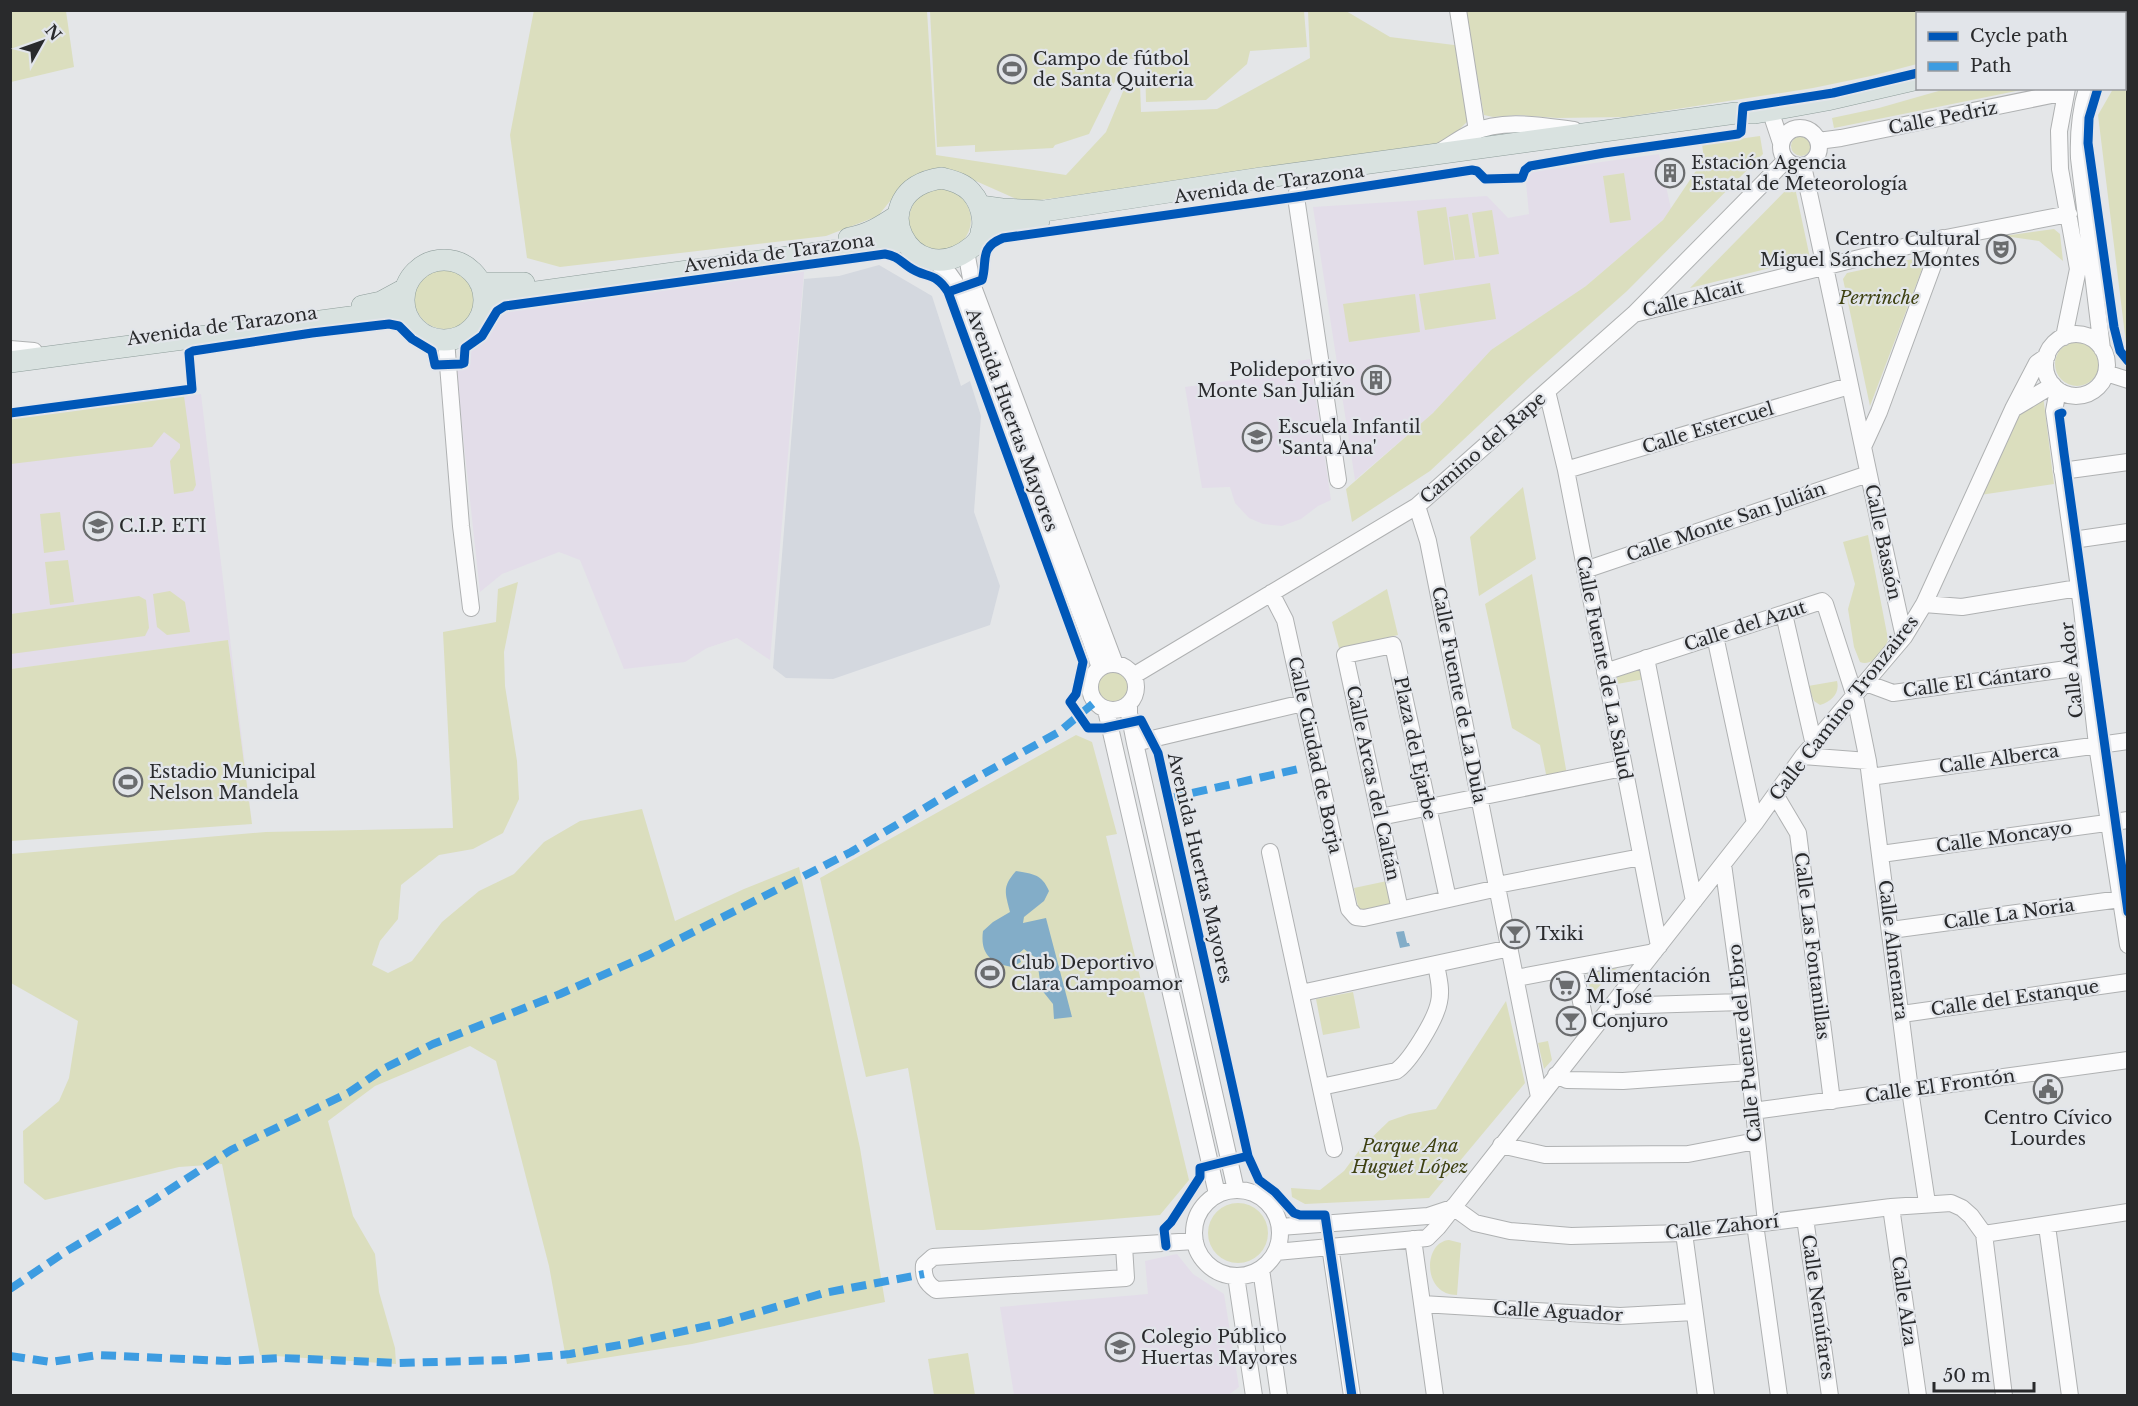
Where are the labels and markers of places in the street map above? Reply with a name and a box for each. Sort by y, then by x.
place label: Campo de fútbol de Santa Quiteria [1033,48,1193,91]
sports icon: Campo de fútbol de Santa Quiteria [996,53,1028,85]
place label: Estación Agencia Estatal de Meteorología [1691,152,1908,195]
building icon: Estación Agencia Estatal de Meteorología [1654,157,1686,189]
place label: Centro Cultural Miguel Sánchez Montes [1760,228,1980,271]
theatre icon: Centro Cultural Miguel Sánchez Montes [1985,233,2017,265]
place label: Polideportivo Monte San Julián [1197,359,1355,402]
building icon: Polideportivo Monte San Julián [1360,364,1392,396]
place label: Escuela Infantil 'Santa Ana' [1278,416,1421,459]
school or university icon: Escuela Infantil 'Santa Ana' [1241,421,1273,453]
school or university icon: C.I.P. ETI [82,510,114,542]
place label: C.I.P. ETI [119,515,206,537]
place label: Estadio Municipal Nelson Mandela [149,761,316,804]
sports icon: Estadio Municipal Nelson Mandela [112,766,144,798]
bar icon: Txiki [1499,918,1531,950]
place label: Txiki [1536,923,1584,945]
place label: Club Deportivo Clara Campoamor [1011,952,1183,995]
sports icon: Club Deportivo Clara Campoamor [974,957,1006,989]
place label: Alimentación M. José [1585,965,1711,1008]
supermarket icon: Alimentación M. José [1549,970,1581,1002]
bar icon: Conjuro [1555,1005,1587,1037]
place label: Conjuro [1592,1010,1668,1032]
public building icon: Centro Cívico Lourdes [2032,1073,2064,1105]
place label: Centro Cívico Lourdes [1984,1107,2112,1150]
place label: Colegio Público Huertas Mayores [1141,1326,1297,1369]
school or university icon: Colegio Público Huertas Mayores [1104,1331,1136,1363]

